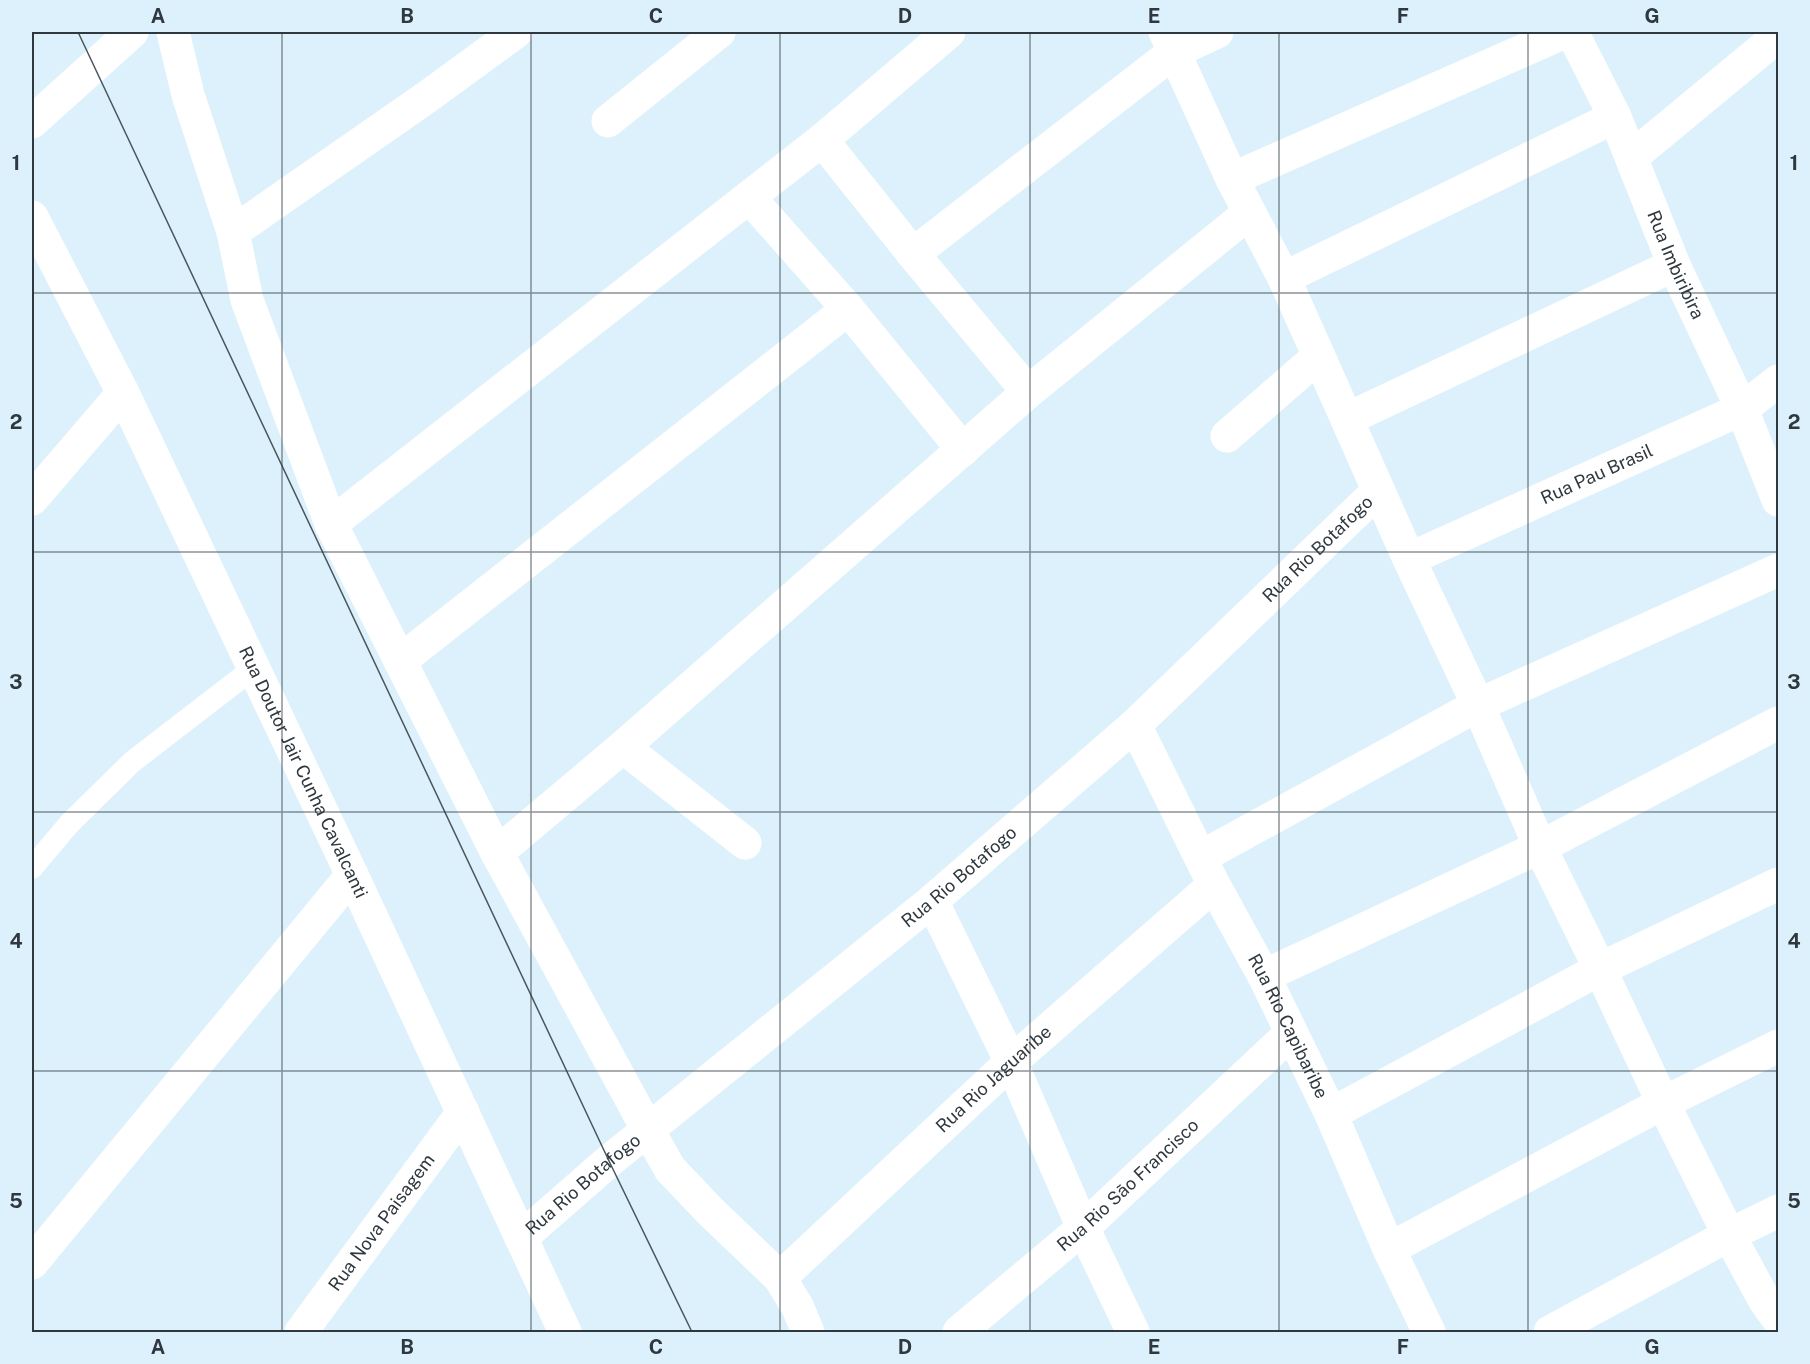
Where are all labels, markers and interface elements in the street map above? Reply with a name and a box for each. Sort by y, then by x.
text: A [151,4,165,28]
text: B [400,4,414,28]
text: C [649,4,663,28]
text: D [898,4,912,28]
text: E [1148,4,1160,28]
text: F [1397,4,1409,28]
text: G [1644,4,1660,28]
text: 1 [12,151,20,175]
text: 1 [1790,151,1798,175]
street label: Rua Imbiribira [1643,207,1709,322]
text: 2 [10,410,22,434]
text: 2 [1788,410,1800,434]
street label: Rua Pau Brasil [1537,440,1656,508]
street label: Rua Rio Botafogo [1258,491,1377,606]
street label: Rua Doutor Jair Cunha Cavalcanti [235,643,372,901]
text: 3 [9,670,23,694]
text: 3 [1787,670,1801,694]
street label: Rua Rio Botafogo [897,821,1021,931]
text: 4 [9,929,23,953]
text: 4 [1787,929,1801,953]
street label: Rua Rio Capibaribe [1244,950,1333,1102]
street label: Rua Rio Jaguaribe [931,1021,1055,1137]
street label: Rua Rio São Francisco [1053,1114,1203,1255]
street label: Rua Rio Botafogo [521,1129,644,1239]
street label: Rua Nova Paisagem [324,1150,439,1295]
text: 5 [9,1189,23,1213]
text: 5 [1787,1189,1801,1213]
text: A [151,1335,165,1359]
text: B [400,1335,414,1359]
text: C [649,1335,663,1359]
text: D [898,1335,912,1359]
text: E [1148,1335,1160,1359]
text: F [1397,1335,1409,1359]
text: G [1644,1335,1660,1359]

